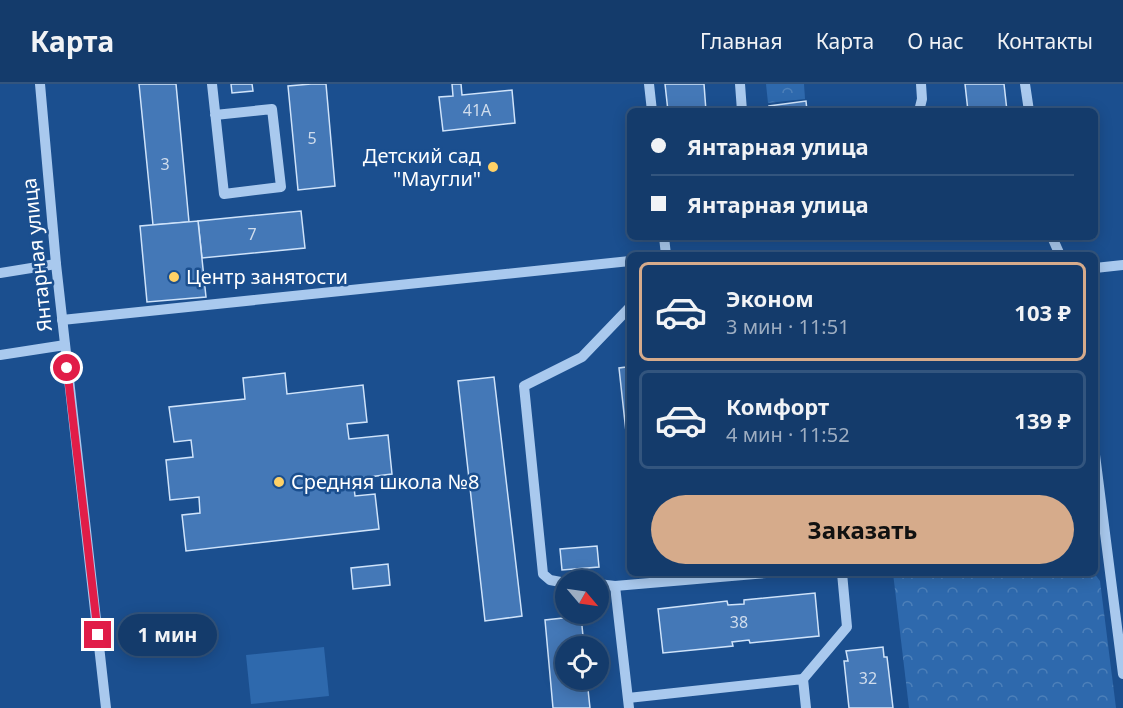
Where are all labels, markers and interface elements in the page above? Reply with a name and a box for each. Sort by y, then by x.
text: Карта [30,22,114,60]
text: Главная [700,27,783,55]
text: Карта [816,27,874,55]
text: О нас [907,27,964,55]
text: Контакты [997,27,1093,55]
house number: 41А [463,99,492,121]
house number: 5 [307,127,317,149]
text: Янтарная улица [687,131,869,161]
place label: Детский сад "Маугли" [363,142,481,192]
house number: 3 [160,153,170,175]
marker: Детский сад "Маугли" [486,160,500,174]
street label: Янтарная улица [15,177,58,333]
text: Янтарная улица [687,189,869,219]
house number: 7 [247,223,257,245]
place label: Центр занятости [186,263,348,290]
marker: Центр занятости [167,270,181,284]
text: Эконом [726,283,814,313]
icon: car [654,285,708,339]
text: 103 ₽ [1014,297,1071,327]
text: 3 мин · 11:51 [726,313,850,340]
route start [53,354,80,381]
text: Комфорт [726,391,829,421]
icon: car [654,393,708,447]
text: 139 ₽ [1014,405,1071,435]
text: 4 мин · 11:52 [726,421,850,448]
place label: Средняя школа №8 [291,468,479,495]
marker: Средняя школа №8 [272,475,286,489]
button: Заказать [651,495,1074,564]
north arrow [555,570,609,624]
map controls [555,570,609,690]
house number: 38 [730,611,748,633]
callout: 1 мин [119,614,218,656]
route end [84,621,111,648]
text: 1 мин [138,621,197,648]
button: locate [555,636,609,690]
house number: 32 [859,667,877,689]

